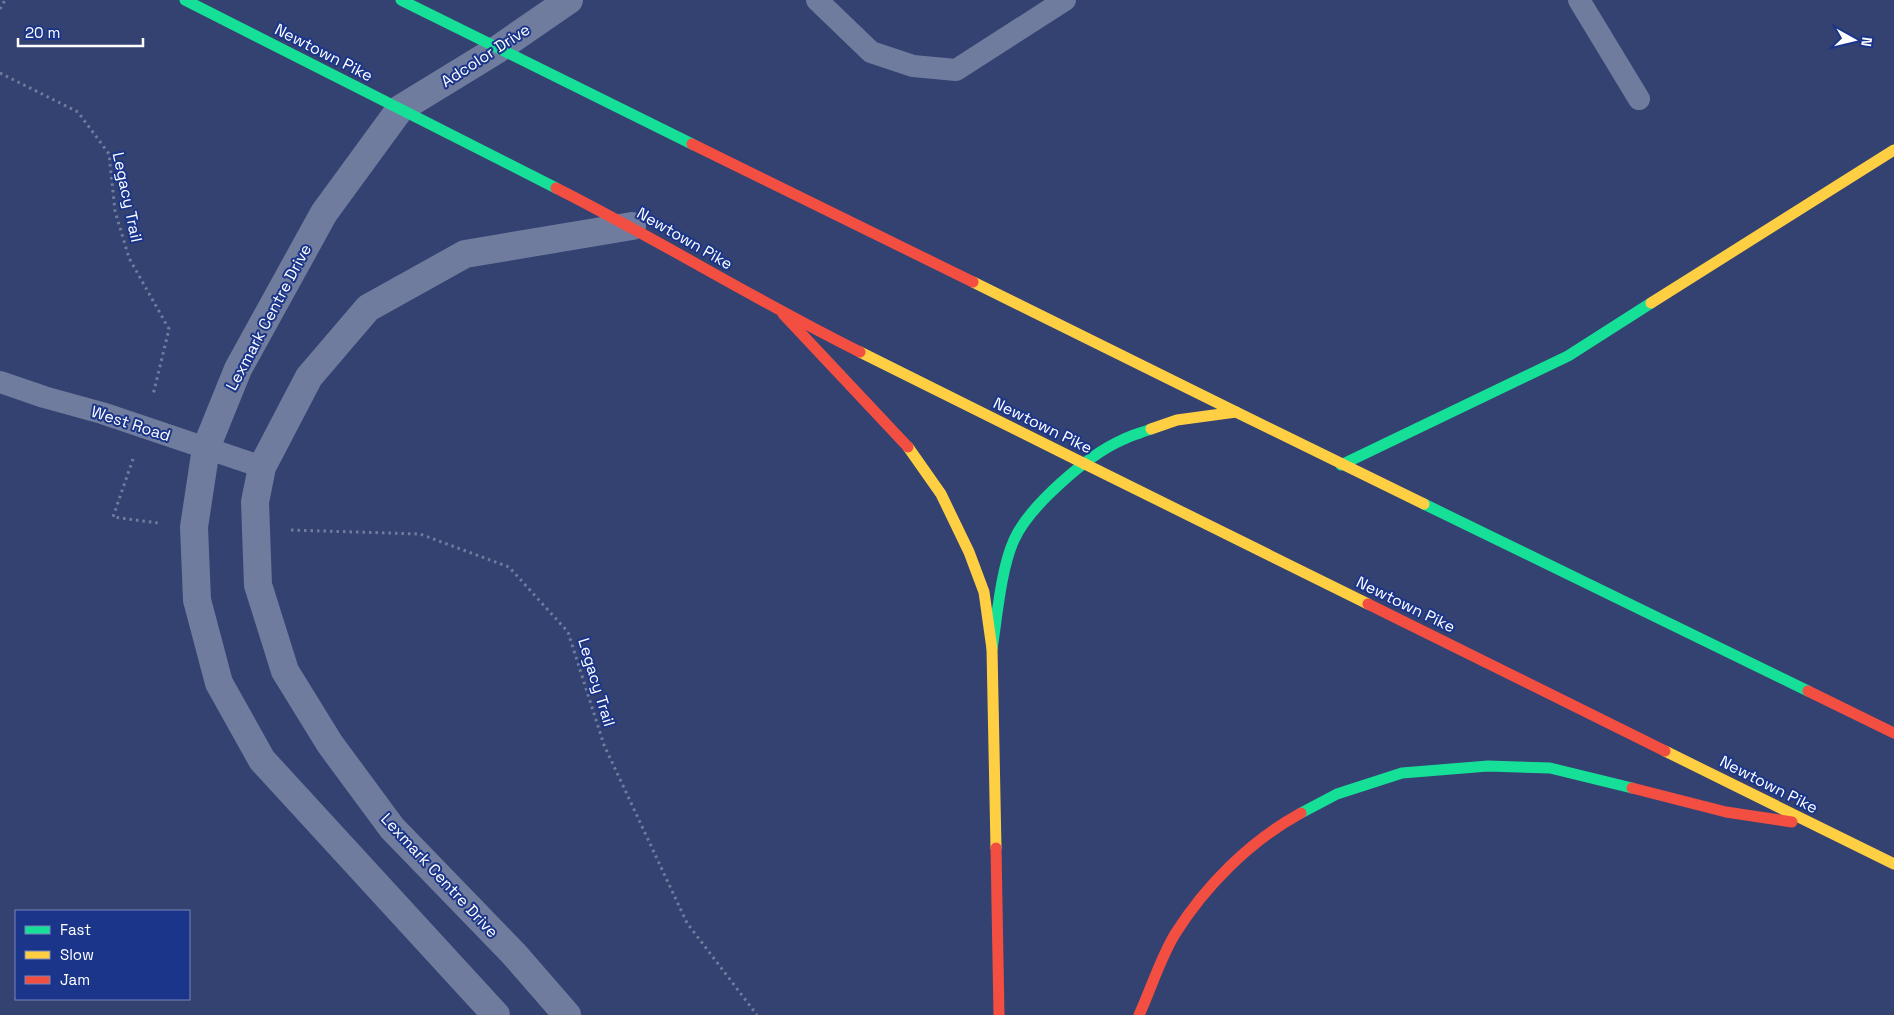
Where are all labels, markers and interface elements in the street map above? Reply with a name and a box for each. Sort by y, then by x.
scale bar [18,15,142,47]
north arrow [1829,15,1879,65]
street label: Newtown Pike [271,19,376,86]
street label: Adcolor Drive [437,19,534,92]
text: 20 m [25,23,60,42]
text: N [1857,36,1876,48]
street label: Legacy Trail [108,150,147,244]
street label: Newtown Pike [633,202,737,274]
street label: Lexmark Centre Drive [221,240,316,394]
street label: Newtown Pike [990,392,1096,458]
street label: West Road [88,401,173,446]
street label: Newtown Pike [1353,571,1459,637]
street label: Legacy Trail [573,635,620,729]
street label: Newtown Pike [1716,751,1821,818]
street label: Lexmark Centre Drive [376,809,503,942]
legend [15,910,190,1000]
text: Fast [60,920,91,939]
text: Slow [60,945,94,964]
text: Jam [60,970,90,989]

